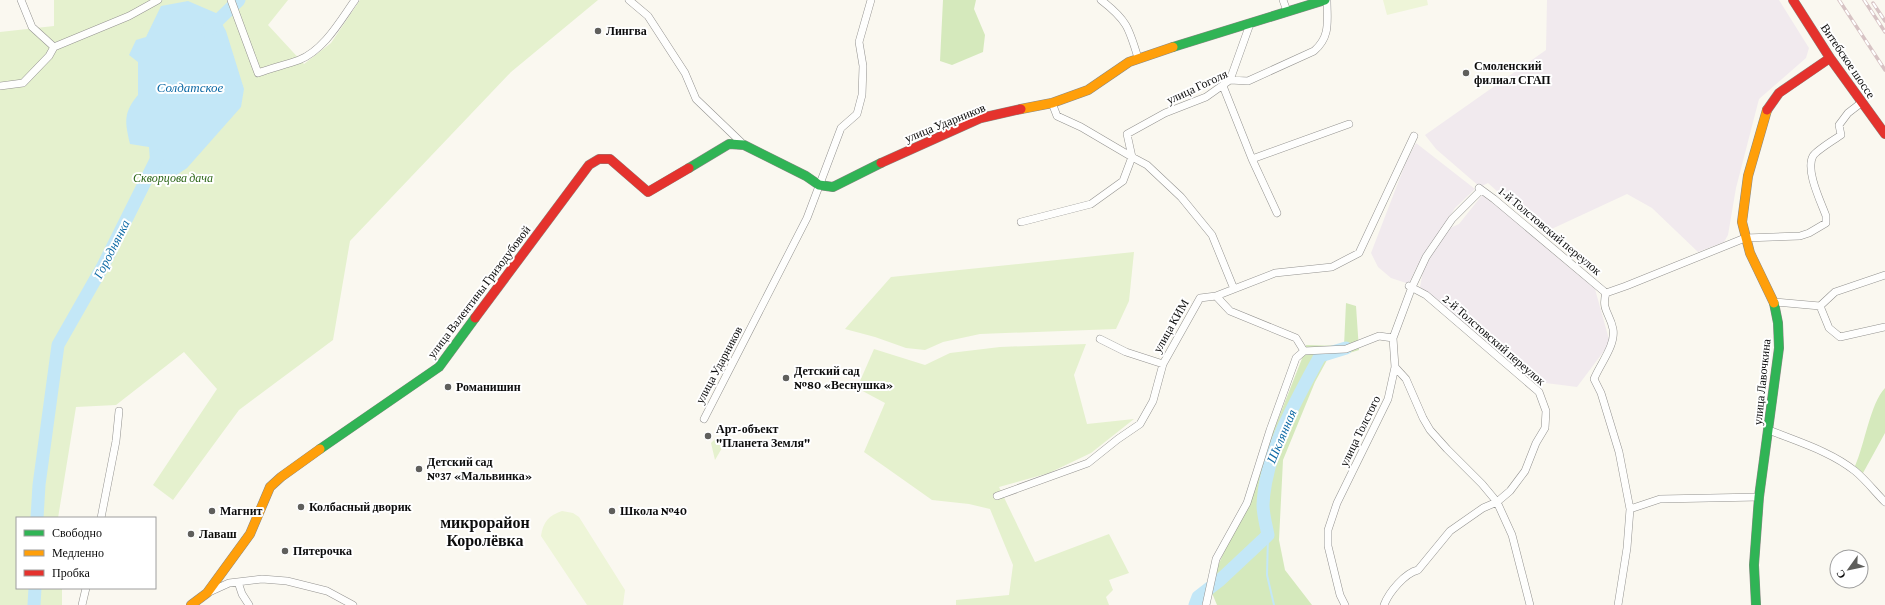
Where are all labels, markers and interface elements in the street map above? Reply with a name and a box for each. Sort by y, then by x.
street label: Витебское шоссе [1818,21,1878,101]
place label: Лингва [606,24,647,38]
marker: Лингва [593,26,603,36]
place label: Смоленский филиал СГАП [1474,59,1551,87]
street label: улица Гоголя [1164,67,1230,107]
marker: Смоленский филиал СГАП [1461,68,1471,78]
water label: Солдатское [157,80,224,95]
street label: улица Ударников [903,100,988,146]
park label: Скворцова дача [133,171,213,185]
street label: 1-й Толстовский переулок [1496,184,1604,278]
water label: Городнянка [90,217,133,282]
street label: улица Валентины Гризодубовой [425,222,534,361]
street label: 2-й Толстовский переулок [1440,292,1548,388]
street label: улица КИМ [1150,297,1192,355]
street label: улица Ударников [693,324,745,406]
street label: улица Лавочкина [1751,338,1774,426]
place label: Детский сад №80 «Веснушка» [794,364,893,392]
marker: Детский сад №80 «Веснушка» [781,373,791,383]
place label: Романишин [456,380,521,394]
marker: Романишин [443,382,453,392]
street label: улица Толстого [1337,393,1383,469]
water label: Шклянная [1263,407,1300,466]
place label: Арт-объект "Планета Земля" [716,422,810,450]
marker: Арт-объект "Планета Земля" [703,431,713,441]
place label: Детский сад №37 «Мальвинка» [427,455,532,483]
marker: Детский сад №37 «Мальвинка» [414,464,424,474]
place label: Колбасный дворик [309,500,412,514]
marker: Колбасный дворик [296,502,306,512]
place label: Магнит [220,504,263,518]
place label: Школа №40 [620,504,687,518]
marker: Магнит [207,506,217,516]
marker: Школа №40 [607,506,617,516]
district label: микрорайон Королёвка [440,514,530,550]
legend [16,517,156,589]
text: Свободно [52,526,102,540]
place label: Лаваш [199,527,237,541]
marker: Лаваш [186,529,196,539]
place label: Пятерочка [293,544,352,558]
text: Медленно [52,546,104,560]
marker: Пятерочка [280,546,290,556]
north arrow [1829,549,1869,589]
text: Пробка [52,566,90,580]
text: С [1833,568,1848,581]

